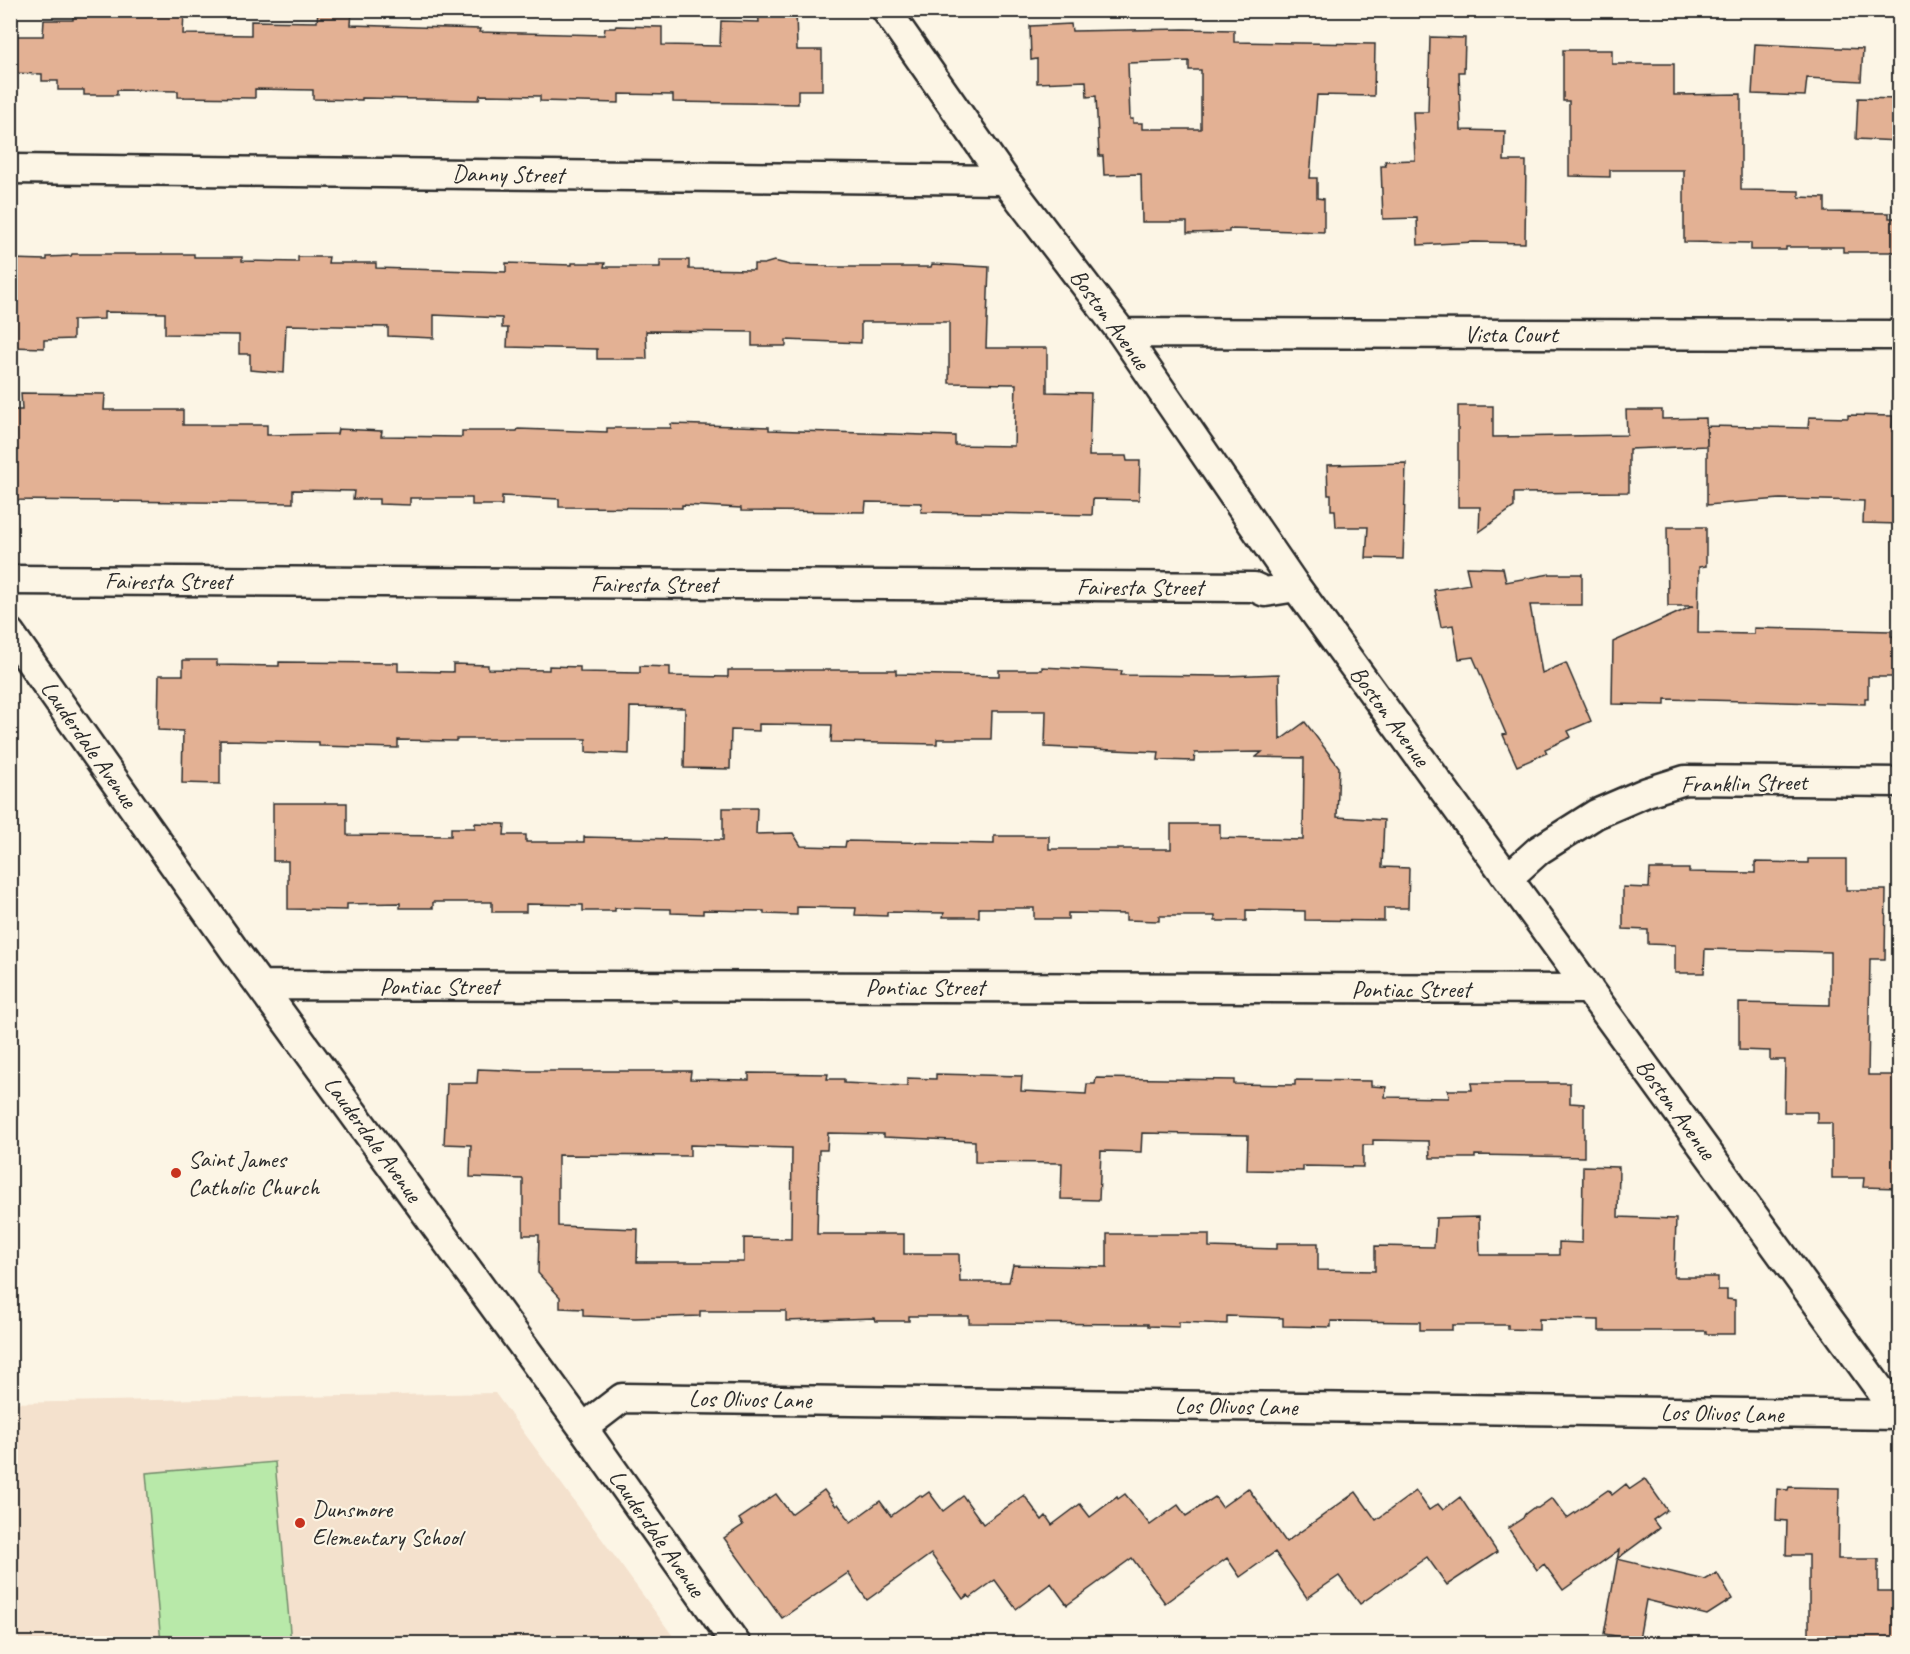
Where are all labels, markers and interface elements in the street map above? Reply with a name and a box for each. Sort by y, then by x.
street label: Danny Street [452,158,567,190]
street label: Boston Avenue [1063,263,1158,377]
street label: Vista Court [1464,319,1560,349]
street label: Fairesta Street [105,566,234,596]
street label: Fairesta Street [591,569,720,599]
street label: Fairesta Street [1077,572,1206,602]
street label: Boston Avenue [1343,660,1438,774]
street label: Lauderdale Avenue [34,675,145,815]
street label: Franklin Street [1681,767,1809,799]
street label: Pontiac Street [380,971,502,1001]
street label: Pontiac Street [866,972,988,1002]
street label: Pontiac Street [1352,974,1474,1004]
street label: Boston Avenue [1629,1053,1724,1167]
street label: Lauderdale Avenue [317,1070,430,1210]
place label: Saint James Catholic Church [188,1144,320,1202]
marker: Saint James Catholic Church [169,1166,183,1180]
street label: Los Olivos Lane [688,1383,814,1415]
street label: Los Olivos Lane [1174,1390,1300,1422]
street label: Los Olivos Lane [1660,1397,1786,1429]
street label: Lauderdale Avenue [602,1464,713,1604]
place label: Dunsmore Elementary School [312,1494,466,1552]
marker: Dunsmore Elementary School [293,1516,307,1530]

